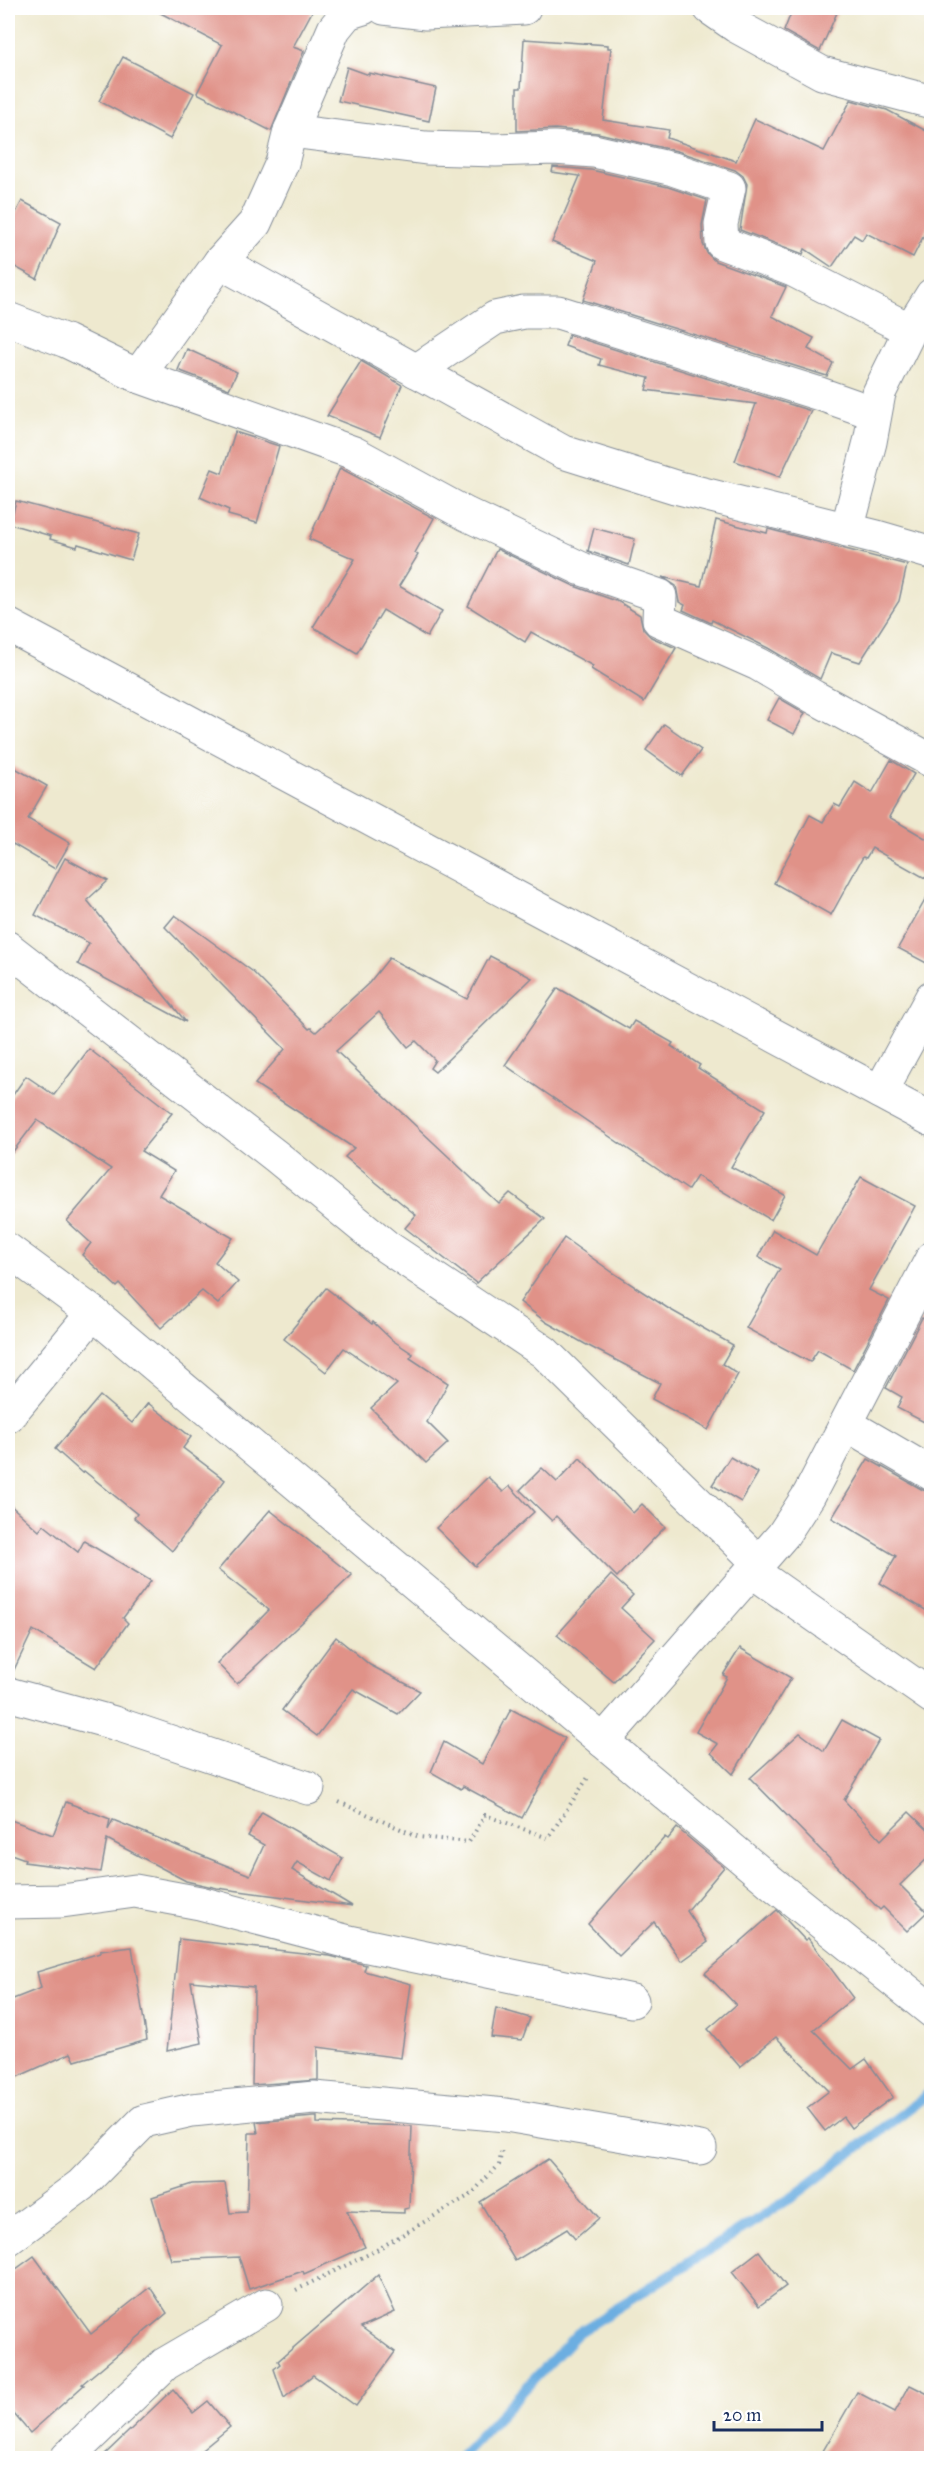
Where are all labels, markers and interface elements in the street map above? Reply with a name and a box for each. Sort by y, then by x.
scale bar [714,2394,822,2432]
text: 20 m [723,2404,761,2426]

